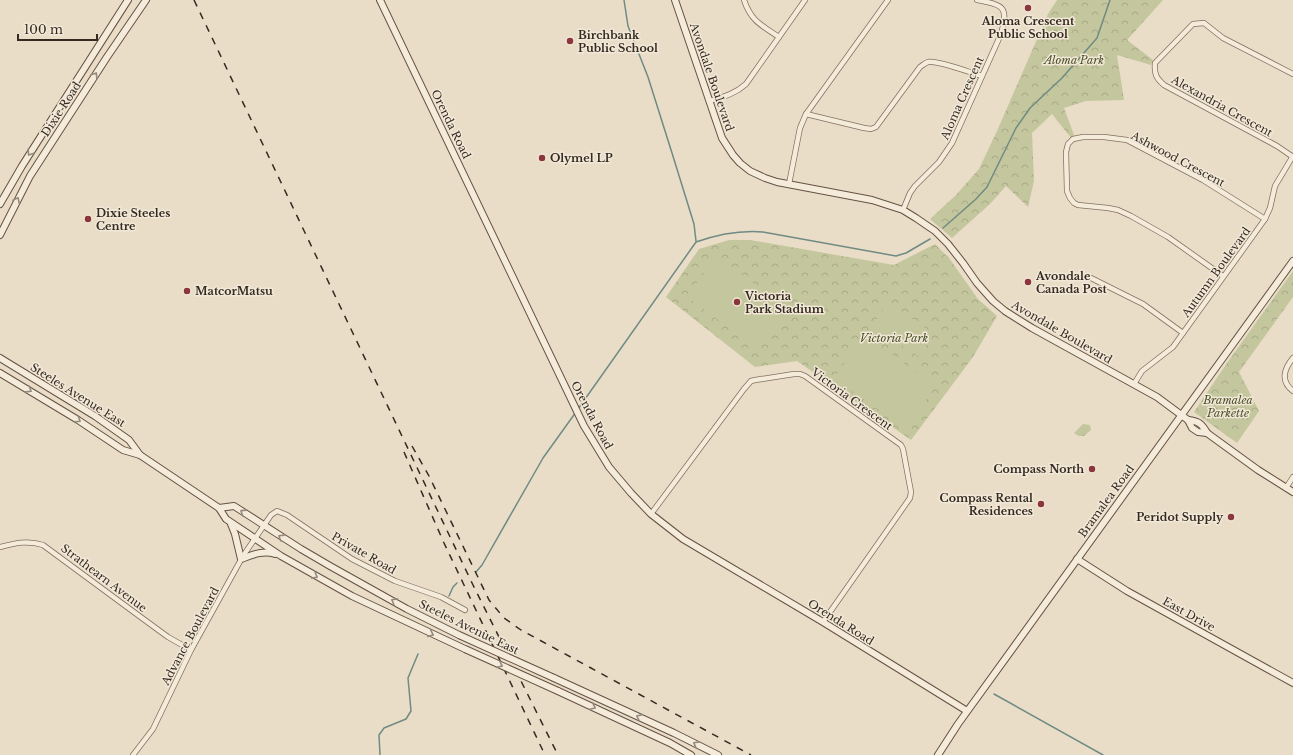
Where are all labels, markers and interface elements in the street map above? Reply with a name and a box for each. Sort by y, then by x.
marker: Aloma Crescent Public School [1023,3,1033,13]
place label: Aloma Crescent Public School [981,14,1075,41]
scale bar [18,16,97,42]
street label: Avondale Boulevard [687,20,737,134]
text: 100 m [24,22,63,37]
place label: Birchbank Public School [578,28,658,55]
marker: Birchbank Public School [565,36,575,46]
park label: Aloma Park [1042,53,1104,67]
street label: Aloma Crescent [937,54,987,143]
one-way arrow [91,72,98,79]
street label: Alexandria Crescent [1168,72,1276,140]
street label: Dixie Road [38,78,84,139]
street label: Orenda Road [428,87,474,161]
street label: Ashwood Crescent [1128,128,1228,190]
one-way arrow [28,148,35,155]
place label: Olymel LP [550,151,613,165]
marker: Olymel LP [537,153,547,163]
one-way arrow [12,196,20,204]
place label: Dixie Steeles Centre [96,206,170,233]
marker: Dixie Steeles Centre [83,214,93,224]
street label: Autumn Boulevard [1178,224,1254,321]
place label: Avondale Canada Post [1035,269,1108,296]
marker: Avondale Canada Post [1023,277,1033,287]
place label: MatcorMatsu [195,284,273,298]
marker: MatcorMatsu [182,286,192,296]
place label: Victoria Park Stadium [744,289,824,316]
marker: Victoria Park Stadium [732,297,742,307]
street label: Avondale Boulevard [1008,297,1115,367]
park label: Victoria Park [860,331,929,345]
street label: Steeles Avenue East [28,360,129,430]
street label: Victoria Crescent [808,364,896,434]
street label: Orenda Road [568,378,616,452]
one-way arrow [25,386,32,393]
park label: Bramalea Parkette [1202,393,1253,420]
one-way arrow [74,416,81,423]
place label: Compass North [994,462,1084,476]
street label: Bramalea Road [1075,462,1137,540]
marker: Compass North [1087,464,1097,474]
place label: Compass Rental Residences [940,491,1033,518]
marker: Compass Rental Residences [1036,499,1046,509]
one-way arrow [240,509,247,516]
place label: Peridot Supply [1136,510,1224,524]
marker: Peridot Supply [1226,512,1236,522]
street label: Private Road [329,529,399,577]
one-way arrow [279,534,286,541]
street label: Strathearn Avenue [58,541,150,615]
one-way arrow [311,571,318,578]
street label: Advance Boulevard [158,584,222,688]
street label: East Drive [1160,594,1218,634]
street label: Orenda Road [805,596,877,648]
street label: Steeles Avenue East [417,597,522,658]
one-way arrow [391,599,398,606]
one-way arrow [427,629,434,637]
one-way arrow [496,660,503,668]
one-way arrow [589,702,596,710]
one-way arrow [635,714,643,722]
one-way arrow [693,741,700,748]

